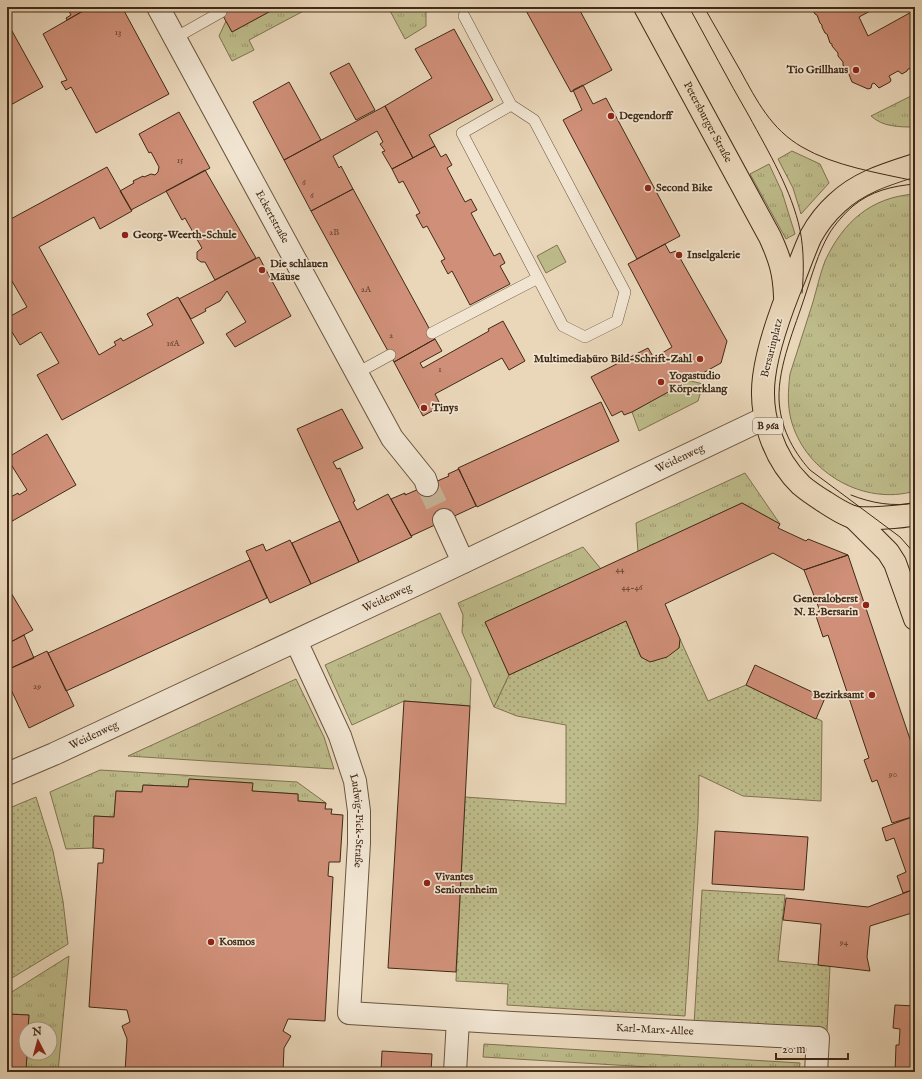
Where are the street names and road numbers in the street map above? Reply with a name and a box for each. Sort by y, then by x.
street label: Petersburger Straße [680,79,735,165]
street label: Eckertstraße [252,188,292,246]
street label: Bersarinplatz [758,317,786,379]
road number: B 96a [753,418,783,434]
street label: Weidenweg [653,441,708,476]
street label: Weidenweg [360,580,415,616]
street label: Weidenweg [67,717,122,753]
street label: Ludwig-Pick-Straße [346,772,366,868]
street label: Karl-Marx-Allee [615,1021,694,1039]

